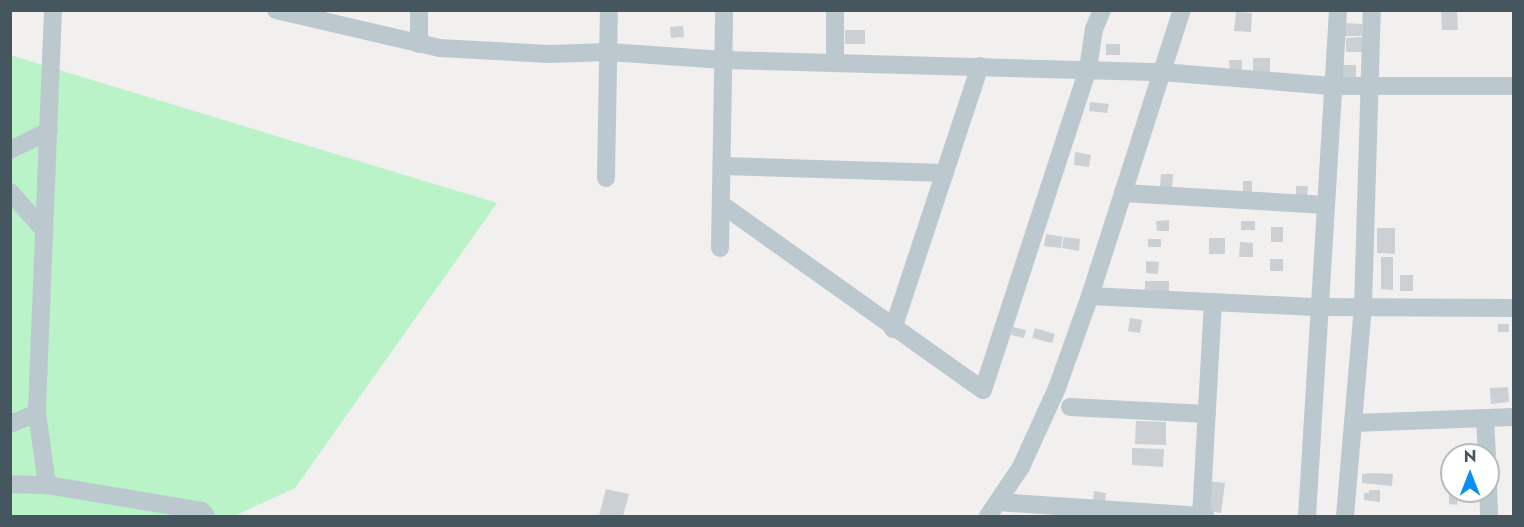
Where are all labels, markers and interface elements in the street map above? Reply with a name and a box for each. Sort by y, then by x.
north arrow [1440,443,1500,503]
text: N [1464,445,1476,468]

